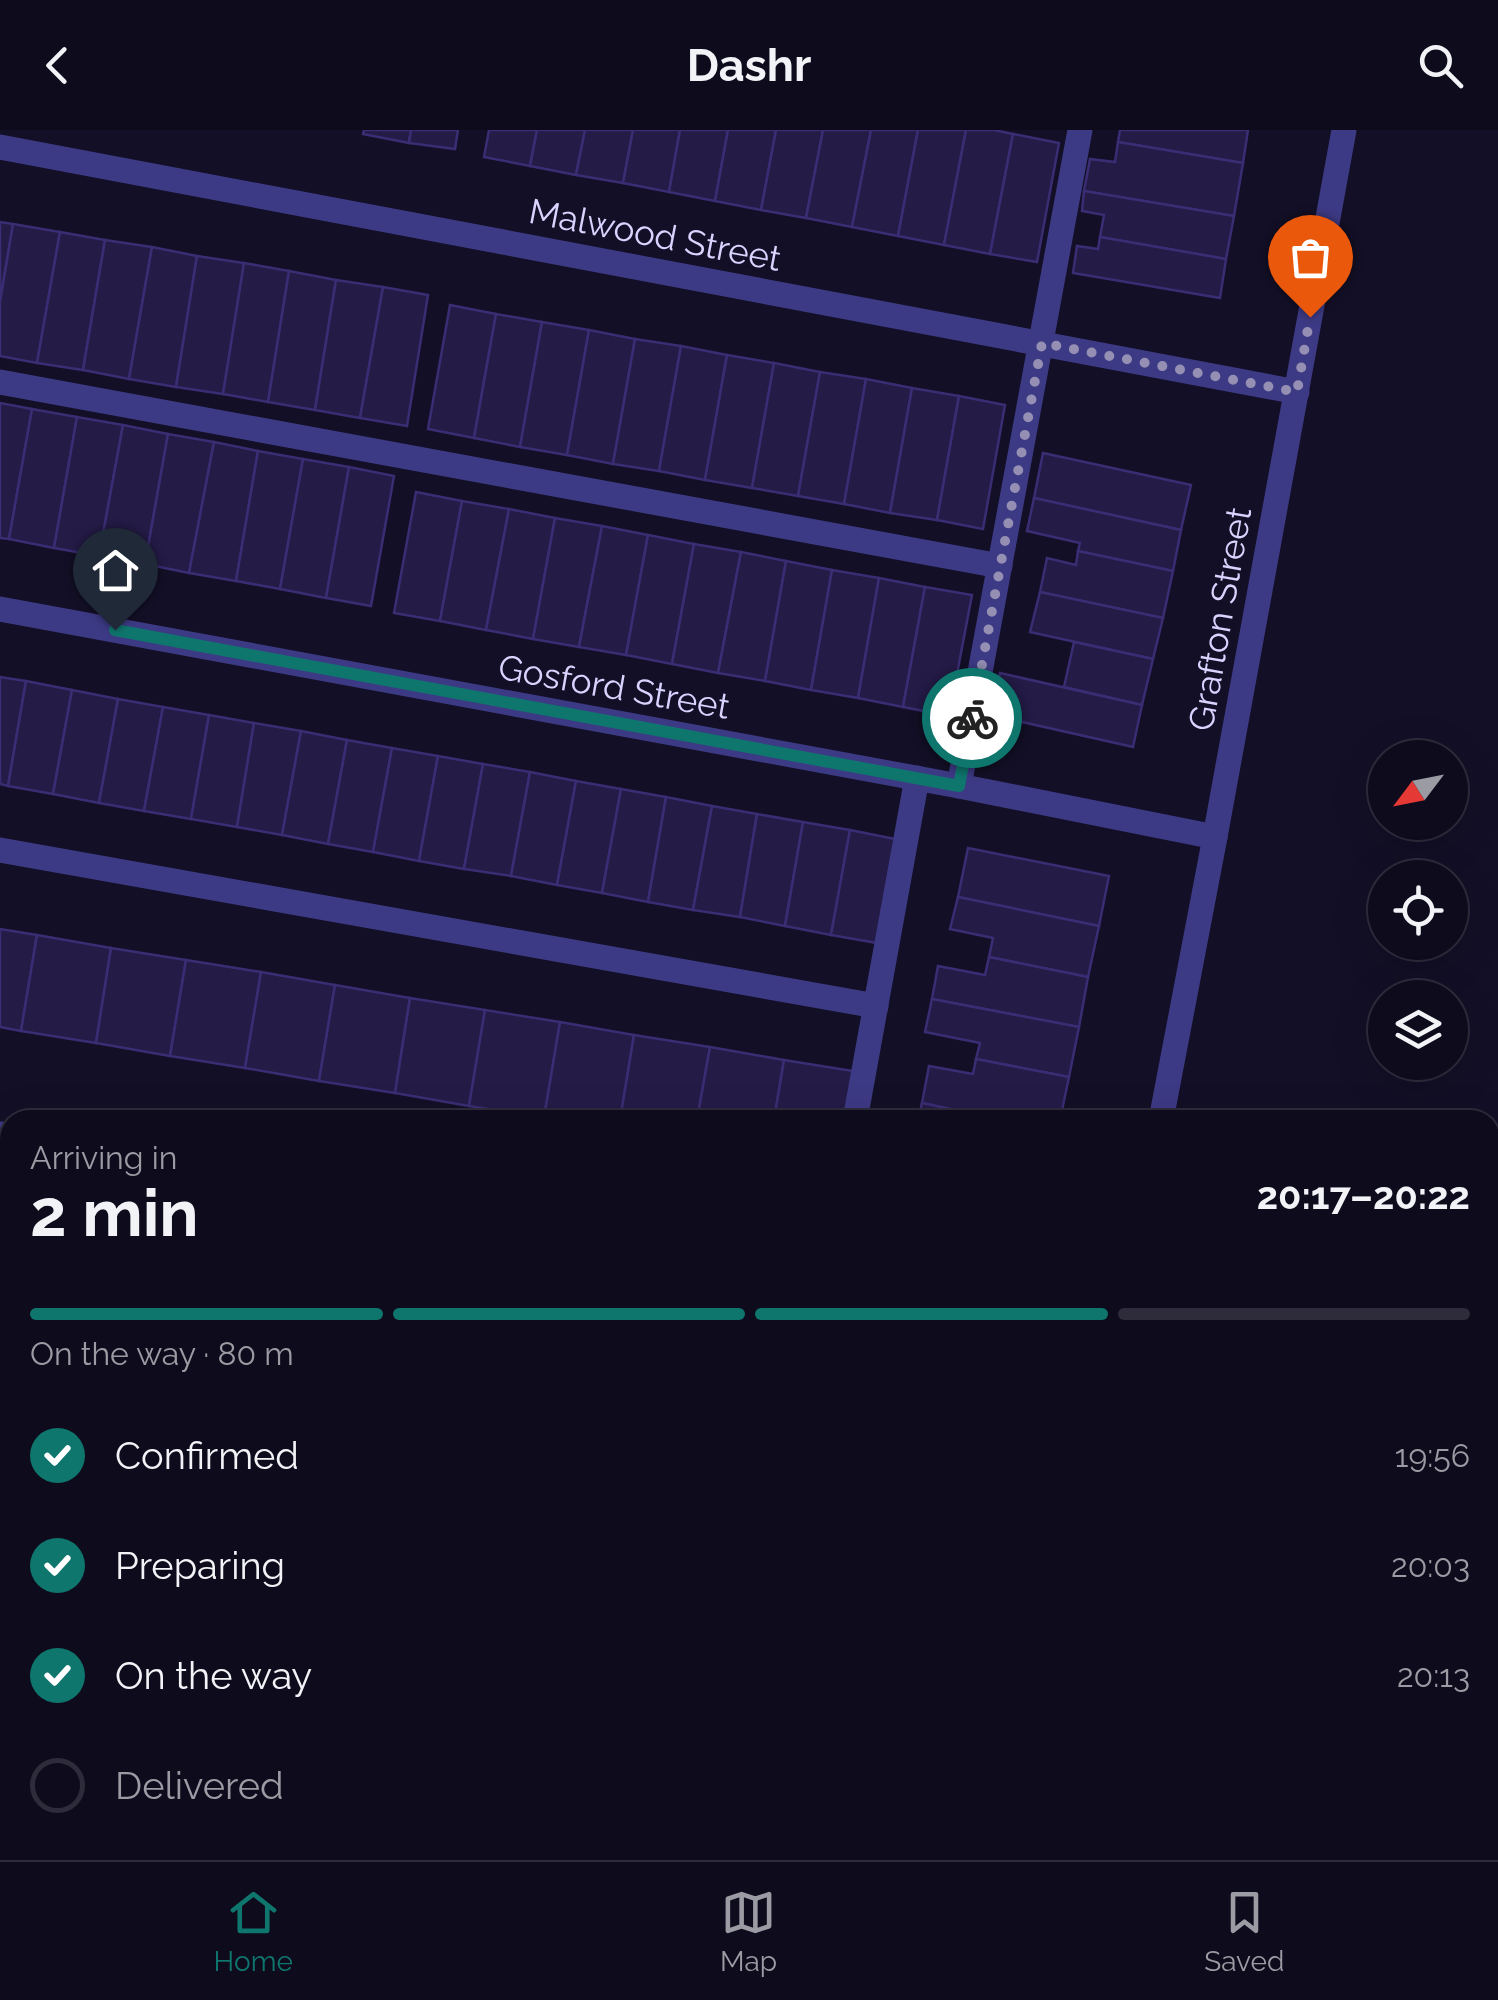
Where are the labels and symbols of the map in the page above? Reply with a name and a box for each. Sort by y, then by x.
street label: Malwood Street [526,190,785,279]
pin [1268,215,1353,318]
street label: Grafton Street [1180,504,1259,734]
pin [73,528,158,631]
street label: Gosford Street [495,646,733,727]
courier [922,668,1022,768]
north arrow [1368,740,1468,840]

